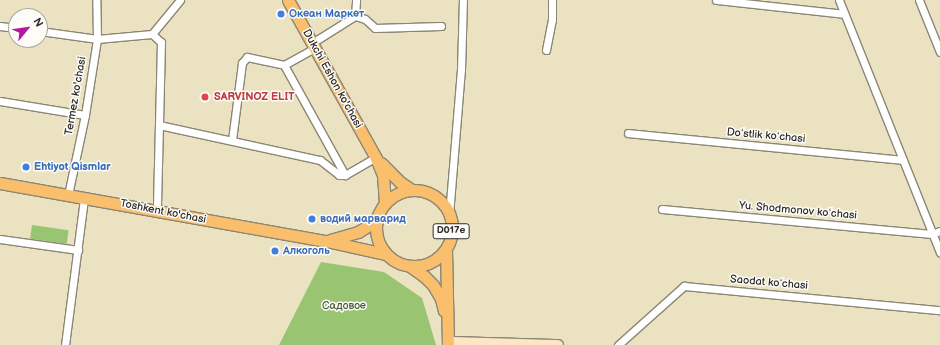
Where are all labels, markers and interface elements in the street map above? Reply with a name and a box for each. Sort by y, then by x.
place label: Океан Маркет [289,7,364,21]
north arrow [8,8,48,48]
marker: Океан Маркет [276,9,286,19]
text: N [30,16,46,29]
street label: Dukchi Eshon ko'chasi [299,27,365,131]
street label: Termez ko'chasi [63,56,89,136]
place label: SARVINOZ ELIT [214,90,294,104]
marker: SARVINOZ ELIT [199,91,211,103]
street label: Doʻstlik koʻchasi [726,126,806,146]
place label: Ehtiyot Qismlar [34,160,111,174]
marker: Ehtiyot Qismlar [21,162,31,172]
street label: Toshkent ko'chasi [119,197,207,227]
street label: Yu. Shodmonov koʻchasi [738,199,858,223]
place label: водий марварид [320,212,406,226]
marker: водий марварид [307,214,317,224]
road number: D017e [432,223,470,239]
place label: Алкоголь [283,244,330,258]
marker: Алкоголь [270,246,280,256]
street label: Saodat koʻchasi [730,273,808,293]
park label: Садовое [322,299,366,313]

